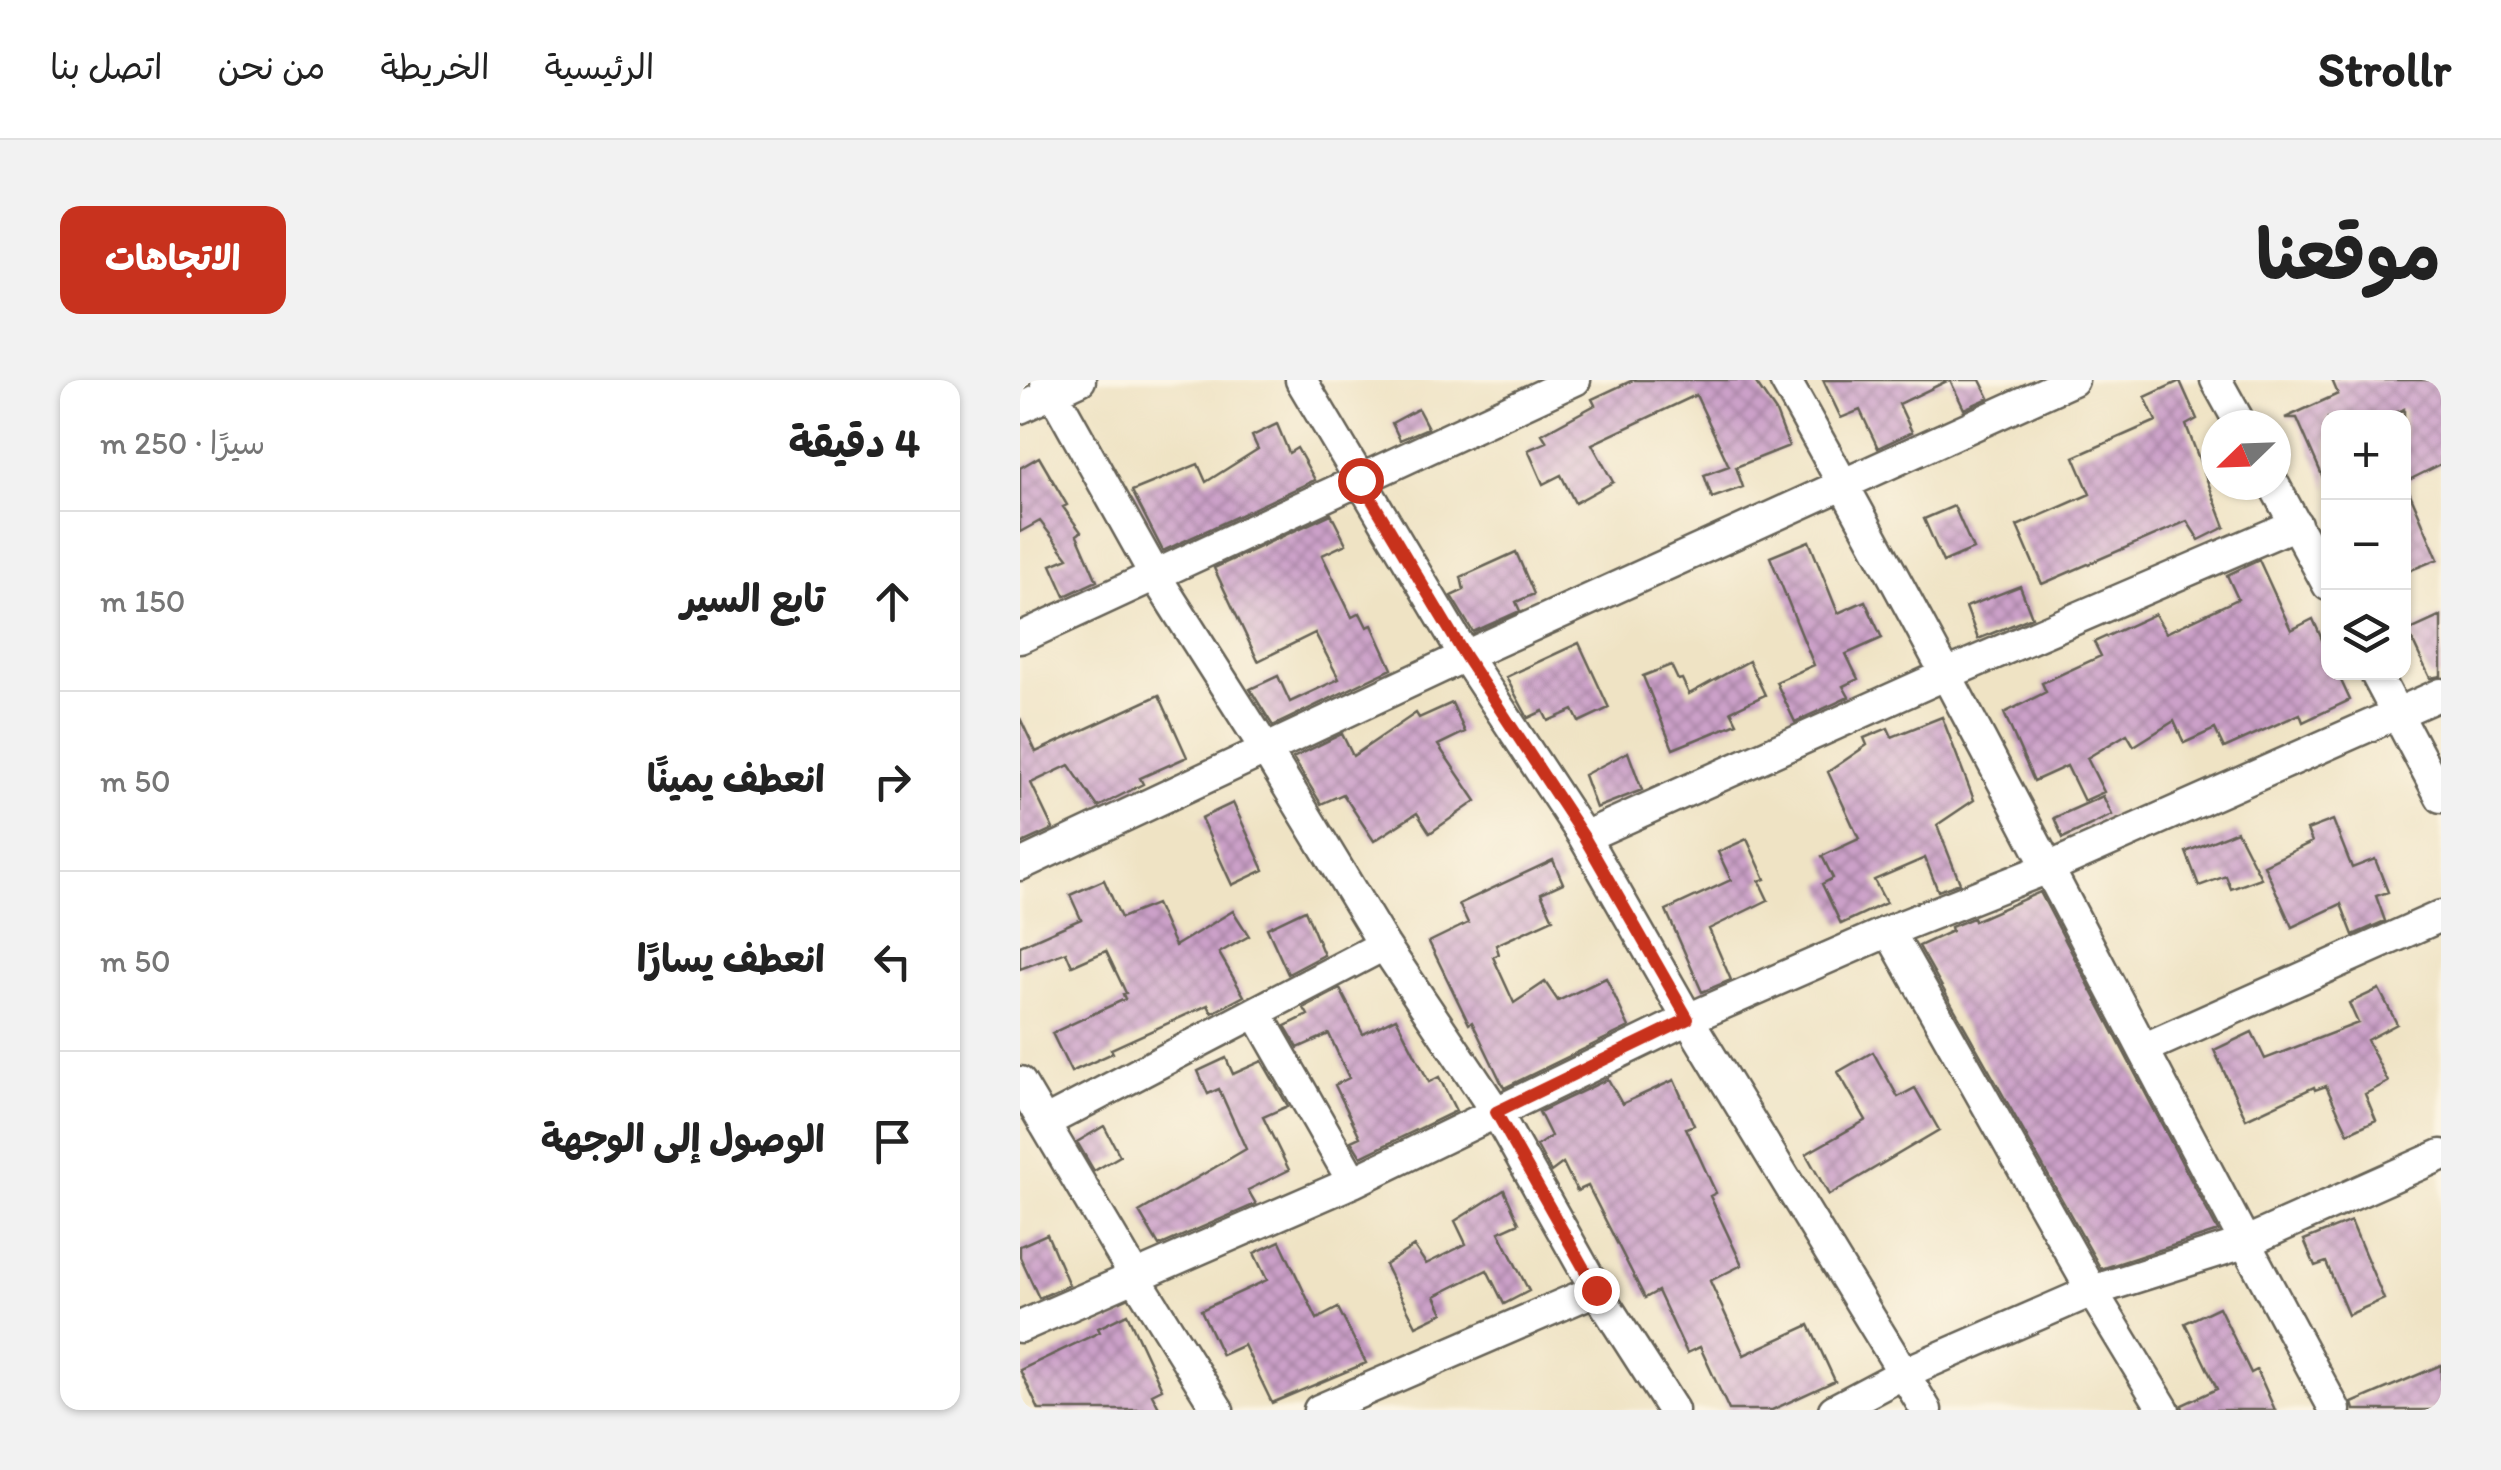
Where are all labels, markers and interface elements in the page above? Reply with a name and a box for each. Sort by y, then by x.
text: Strollr [2318,40,2451,98]
text: اتصل بنا [50,46,163,88]
text: من نحن [218,46,325,88]
text: الخريطة [380,46,490,88]
text: الرئيسية [545,46,654,88]
button: الاتجاهات [60,206,286,314]
text: موقعنا [2256,212,2441,297]
north arrow [2201,410,2291,500]
map controls [2321,410,2411,680]
button: + [2321,410,2411,500]
text: 4 دقيقة [788,417,920,468]
text: سيرًا · 250 m [100,424,265,462]
route start [1338,458,1384,504]
button: − [2321,500,2411,590]
icon: ahead [865,574,920,629]
text: تابع السير [681,576,825,622]
text: 150 m [100,582,186,620]
button: layers [2321,590,2411,680]
icon: right [865,754,920,809]
text: انعطف يمينًا [647,756,825,802]
text: 50 m [100,762,171,800]
icon: left [865,934,920,989]
text: انعطف يسارًا [637,936,825,982]
text: 50 m [100,942,171,980]
icon: arrive [865,1114,920,1169]
text: الوصول إلى الوجهة [541,1116,825,1162]
route end [1574,1268,1620,1314]

